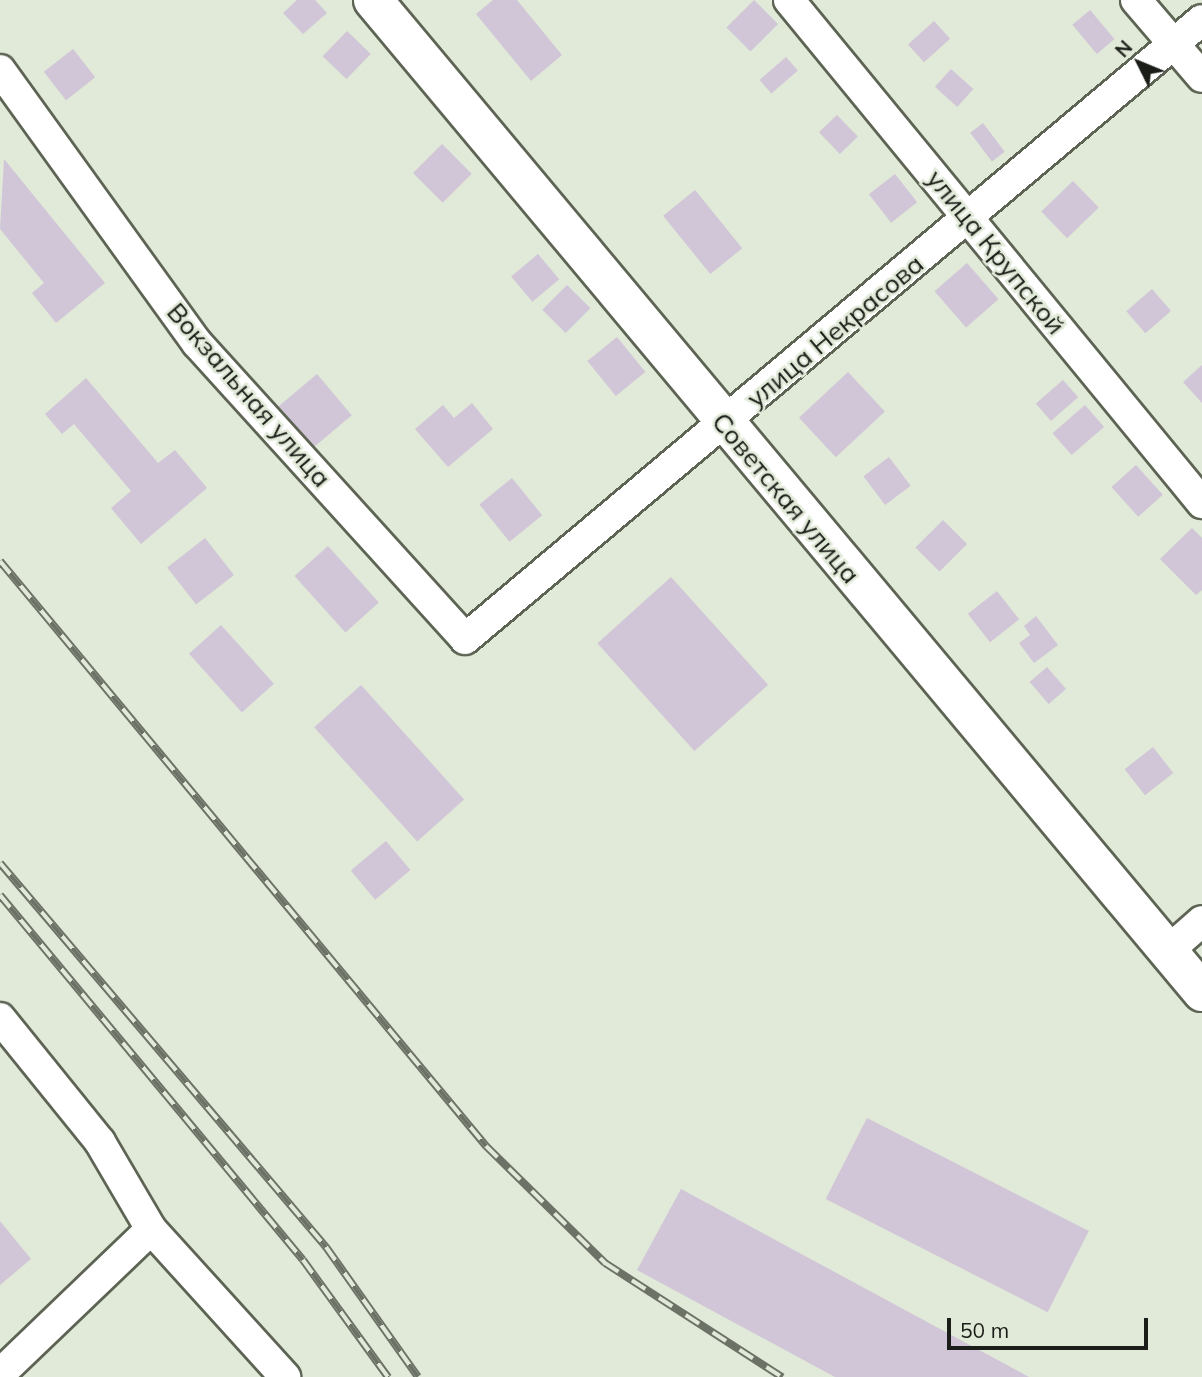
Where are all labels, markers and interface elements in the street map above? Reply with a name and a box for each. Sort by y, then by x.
north arrow [1104,28,1174,98]
text: N [1110,35,1137,62]
street label: улица Крупской [920,163,1072,341]
street label: улица Некрасова [740,248,930,414]
street label: Вокзальная улица [161,297,337,493]
street label: Советская улица [706,406,866,590]
scale bar [950,1304,1151,1348]
text: 50 m [960,1317,1009,1343]

